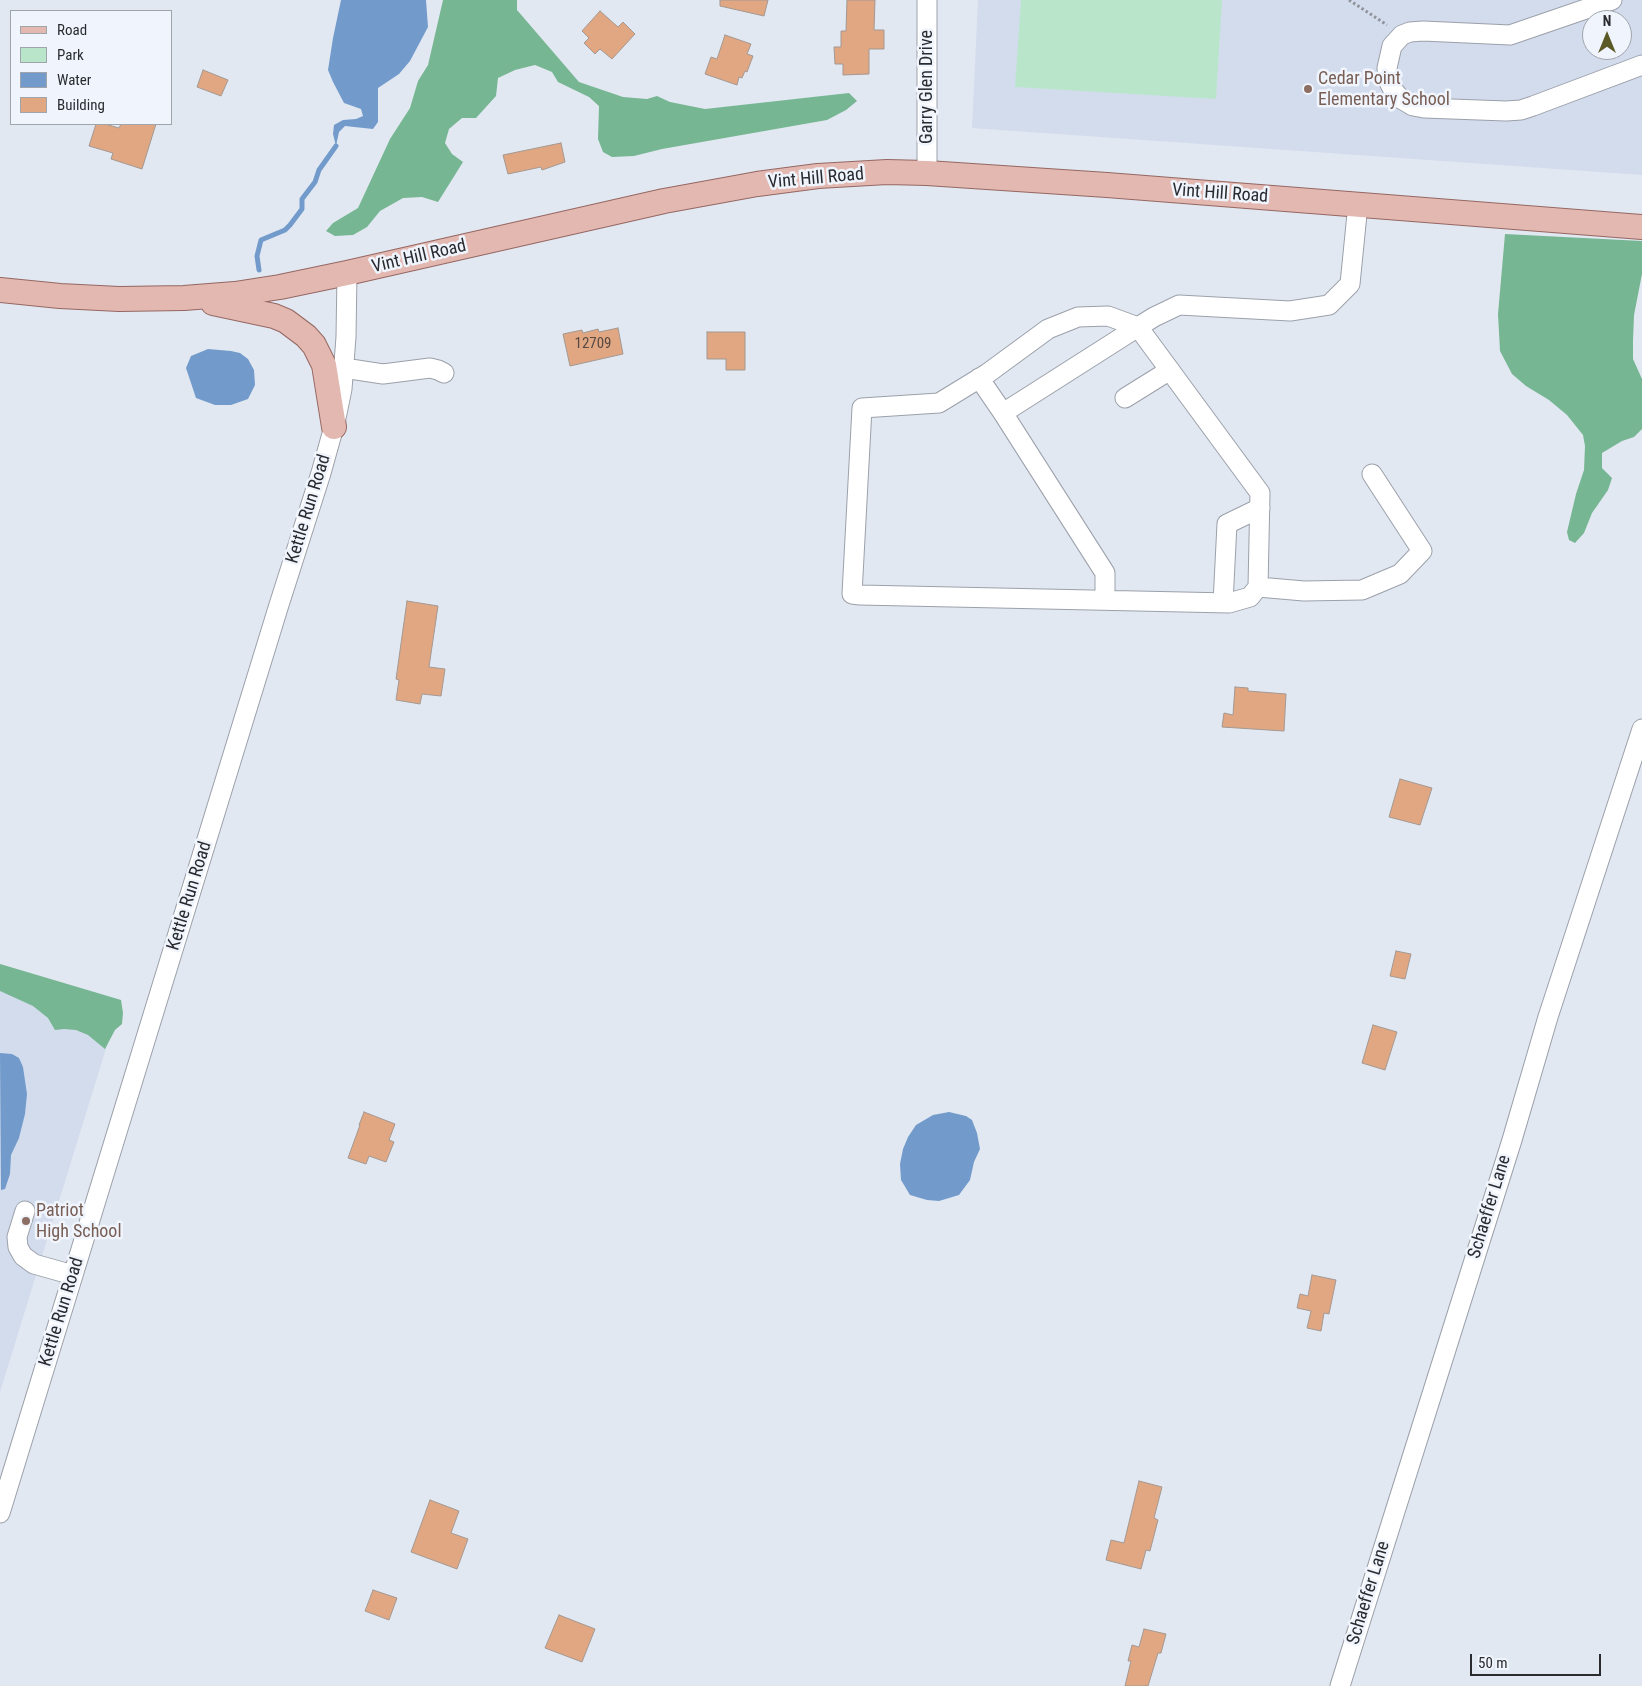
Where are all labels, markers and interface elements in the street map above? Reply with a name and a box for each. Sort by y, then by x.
legend [10,10,172,125]
north arrow [1582,10,1632,60]
text: N [1603,13,1611,29]
text: Road [57,21,87,39]
street label: Garry Glen Drive [916,30,938,144]
text: Park [57,46,84,64]
place label: Cedar Point Elementary School [1318,68,1450,110]
text: Water [57,71,91,89]
marker: Cedar Point Elementary School [1302,83,1314,95]
text: Building [57,96,105,114]
street label: Vint Hill Road [767,164,865,194]
street label: Vint Hill Road [1171,180,1269,208]
street label: Vint Hill Road [370,236,468,278]
house number: 12709 [574,335,612,353]
street label: Kettle Run Road [282,452,336,566]
street label: Kettle Run Road [163,839,217,953]
street label: Schaeffer Lane [1464,1153,1516,1261]
place label: Patriot High School [36,1200,122,1242]
marker: Patriot High School [20,1215,32,1227]
street label: Kettle Run Road [35,1255,89,1369]
street label: Schaeffer Lane [1343,1539,1395,1647]
scale bar [1472,1644,1603,1676]
text: 50 m [1478,1654,1508,1672]

